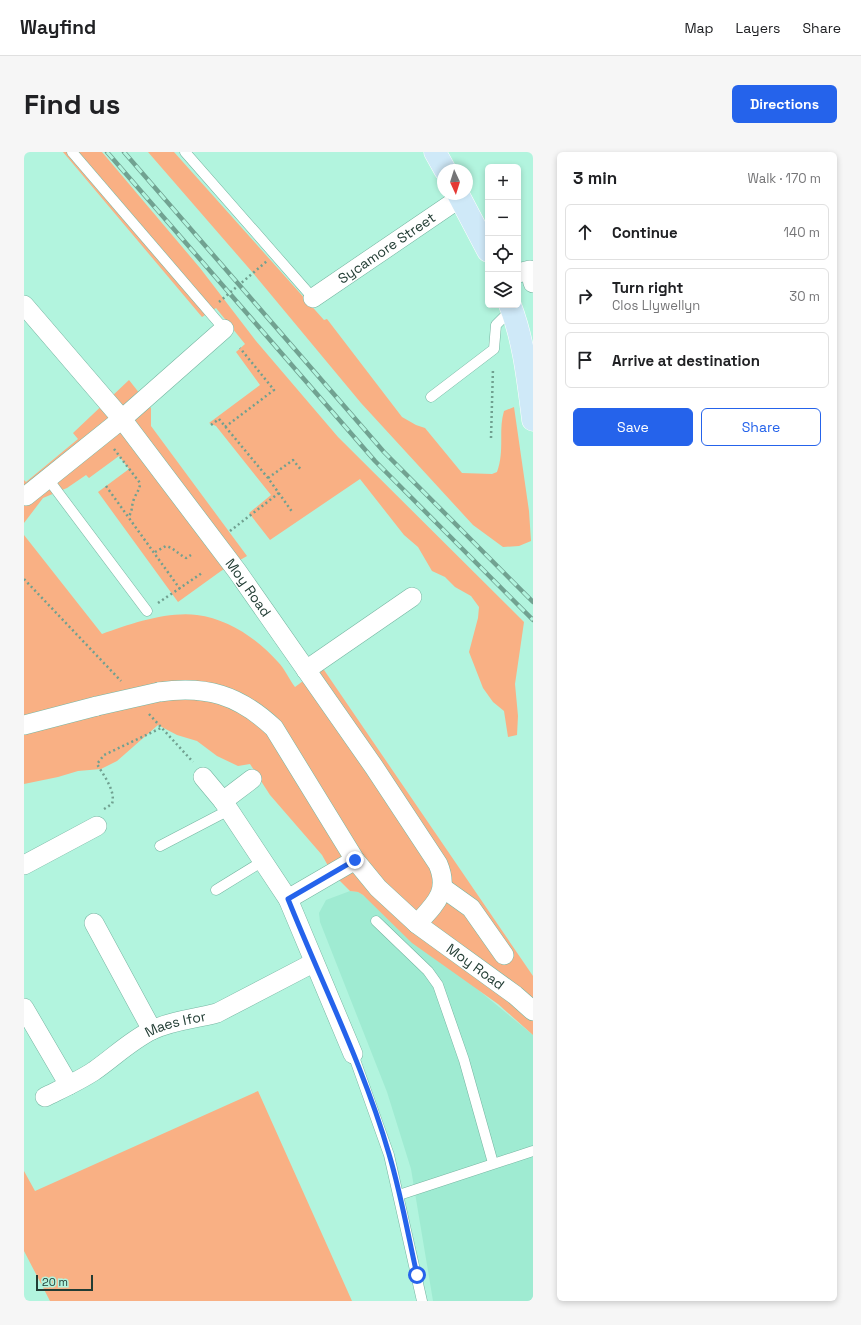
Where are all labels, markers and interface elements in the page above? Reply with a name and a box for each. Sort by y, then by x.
text: Wayfind [20,15,96,40]
text: Map [684,19,714,37]
text: Layers [736,19,780,37]
text: Share [802,19,841,37]
button: Directions [732,85,837,123]
text: Find us [24,86,121,122]
north arrow [437,164,473,200]
map controls [485,164,521,308]
button: + [485,164,521,200]
text: 3 min [573,167,617,189]
text: Walk · 170 m [747,170,821,187]
button: − [485,200,521,236]
street label: Sycamore Street [334,208,439,287]
icon: ahead [574,221,596,243]
text: Continue [612,223,678,242]
text: 140 m [784,224,820,241]
button: locate [485,236,521,272]
button: layers [485,272,521,308]
text: Turn right [612,278,683,297]
icon: right [574,285,596,307]
text: 30 m [789,288,820,305]
text: Clos Llywellyn [612,297,700,314]
icon: arrive [574,349,596,371]
text: Arrive at destination [612,351,760,370]
button: Save [573,408,693,446]
button: Share [701,408,821,446]
street label: Moy Road [222,555,275,620]
route end [346,851,364,869]
street label: Moy Road [443,939,508,993]
street label: Maes Ifor [142,1007,207,1041]
route start [408,1266,426,1284]
scale bar [36,1273,93,1292]
text: 20 m [42,1275,68,1289]

